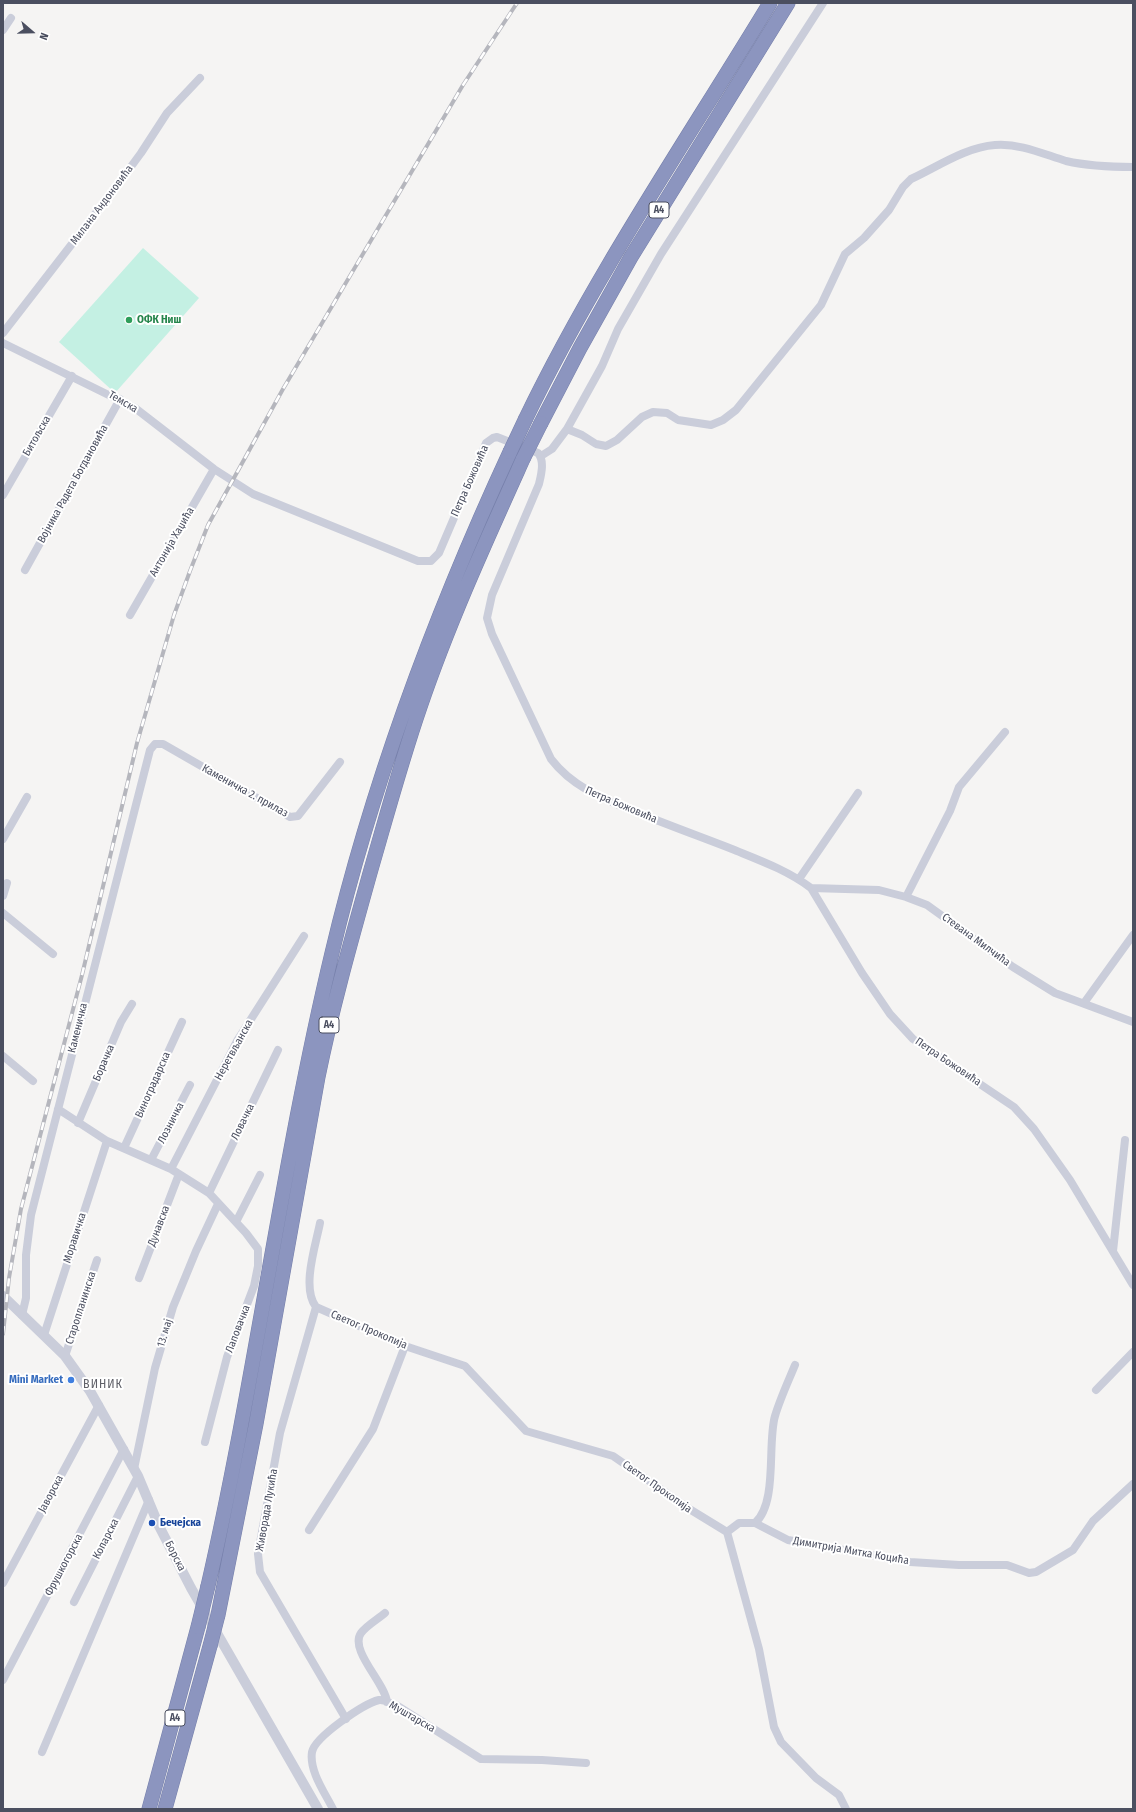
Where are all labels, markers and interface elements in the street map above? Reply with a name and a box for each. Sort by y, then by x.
north arrow [12,12,52,52]
text: N [37,31,51,42]
street label: Милана Андоновића [68,163,136,247]
road number: A4 [649,202,669,218]
place label: ОФК Ниш [137,313,181,327]
marker: ОФК Ниш [124,315,134,325]
street label: Темска [106,388,140,416]
street label: Битољска [20,413,54,459]
street label: Војника Радета Богдановића [35,423,111,545]
street label: Петра Божовића [448,443,492,519]
street label: Антонија Хаџића [147,505,197,579]
street label: Каменичка 2. прилаз [199,762,291,820]
street label: Петра Божовића [583,784,659,826]
street label: Стевана Милчића [939,911,1013,969]
street label: Каменичка [65,1002,91,1054]
street label: Неретвљанска [212,1017,256,1083]
road number: A4 [319,1017,339,1033]
street label: Петра Божовића [912,1035,984,1089]
street label: Борачка [90,1043,118,1083]
street label: Виноградарска [133,1050,173,1120]
street label: Лозничка [155,1100,187,1146]
street label: Ловачка [229,1102,257,1142]
street label: Дунавска [145,1204,173,1248]
street label: Моравичка [61,1211,89,1265]
street label: Старопланинска [63,1270,99,1346]
street label: Лаповачка [223,1303,253,1355]
street label: Светог Прокопија [329,1308,409,1352]
street label: 13. мај [154,1317,176,1349]
place label: Mini Market [9,1373,63,1387]
marker: Mini Market [66,1375,76,1385]
district label: ВИНИК [83,1378,123,1392]
street label: Светог Прокопија [620,1458,694,1516]
street label: Живорада Лукића [253,1468,281,1552]
street label: Јаворска [36,1473,66,1515]
place label: Бечејска [160,1516,201,1530]
street label: Копарска [90,1517,122,1561]
marker: Бечејска [147,1518,157,1528]
street label: Фрушкогорска [42,1532,86,1598]
street label: Димитрија Митка Коцића [792,1534,910,1568]
street label: Борска [162,1539,188,1573]
street label: Муштарска [387,1699,437,1735]
road number: A4 [165,1710,185,1726]

